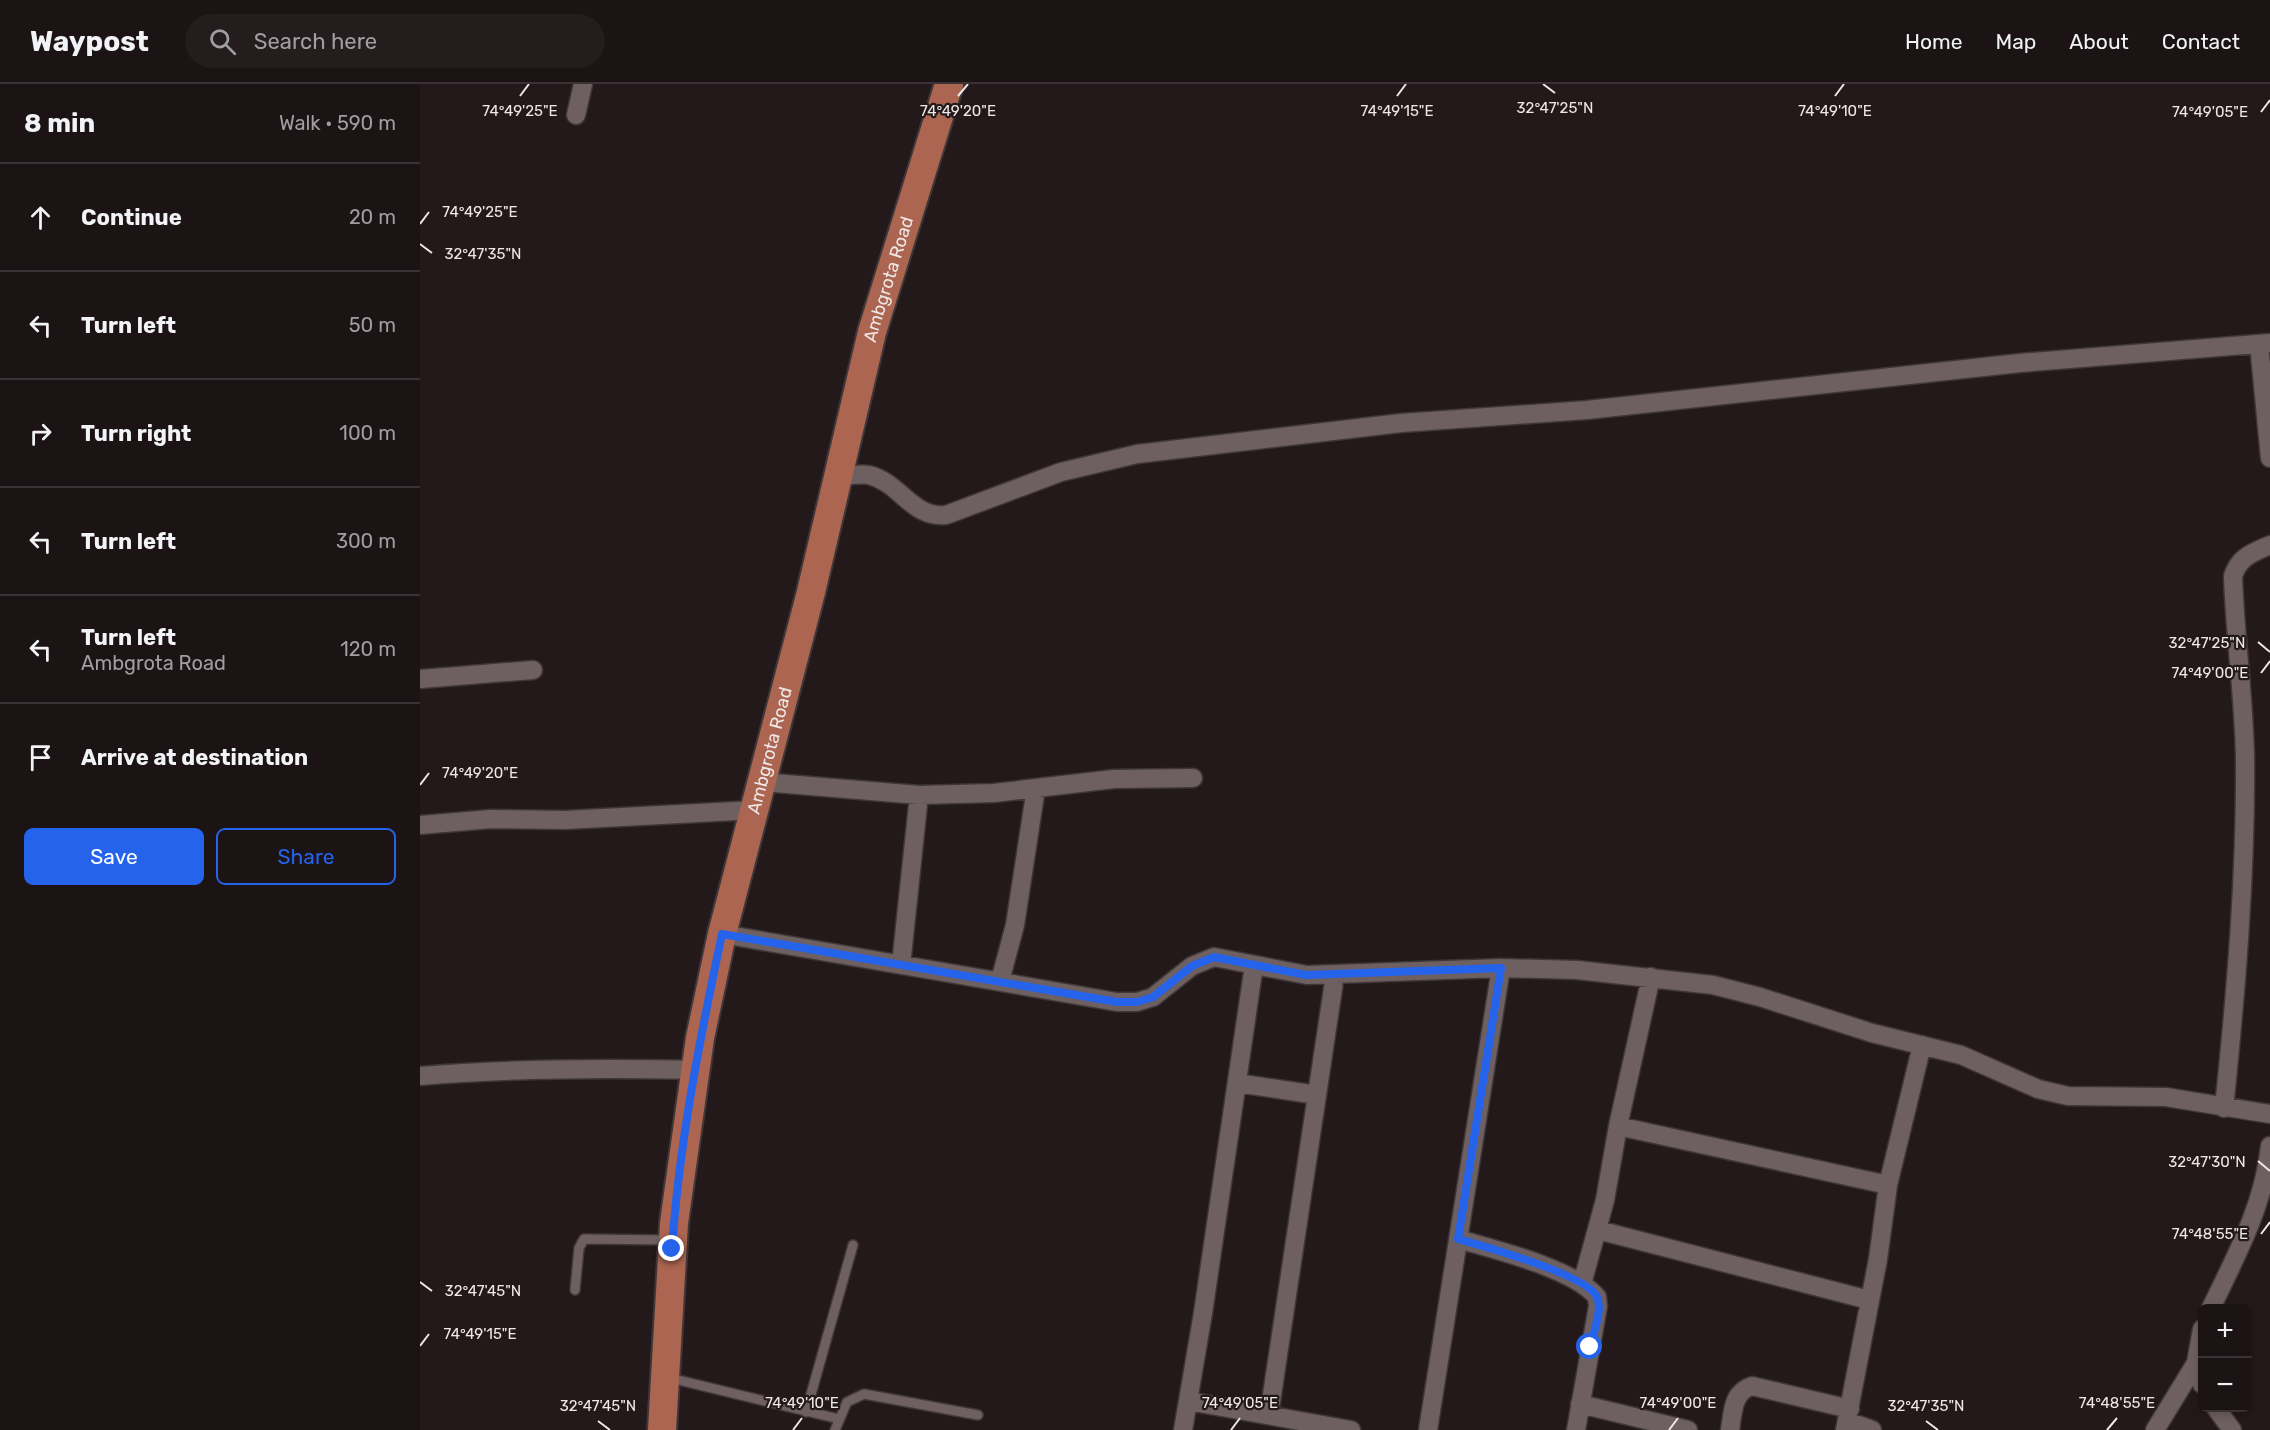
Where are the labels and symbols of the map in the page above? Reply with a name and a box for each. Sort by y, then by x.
text: 32°47'25"N [1517,99,1593,117]
text: 74°49'25"E [482,102,558,120]
text: 74°49'20"E [920,102,996,120]
text: 74°49'15"E [1360,102,1434,120]
text: 74°49'10"E [1798,102,1872,120]
text: 74°49'05"E [2172,103,2248,121]
text: 74°49'25"E [442,203,518,221]
street label: Ambgrota Road [859,214,918,344]
text: 32°47'35"N [445,245,521,263]
text: 32°47'25"N [2169,634,2245,652]
text: 74°49'00"E [2172,664,2248,682]
street label: Ambgrota Road [743,685,797,817]
text: 74°49'20"E [442,764,518,782]
text: 32°47'30"N [2168,1153,2246,1171]
text: 74°48'55"E [2172,1225,2248,1243]
route end [658,1235,684,1261]
text: 32°47'45"N [445,1282,521,1300]
text: 74°49'15"E [443,1325,517,1343]
route start [1576,1333,1602,1359]
text: 74°49'10"E [765,1394,839,1412]
text: 74°49'05"E [1202,1394,1278,1412]
text: 74°49'00"E [1640,1394,1716,1412]
text: 74°48'55"E [2079,1394,2155,1412]
text: 32°47'45"N [560,1397,636,1415]
text: 32°47'35"N [1888,1397,1964,1415]

